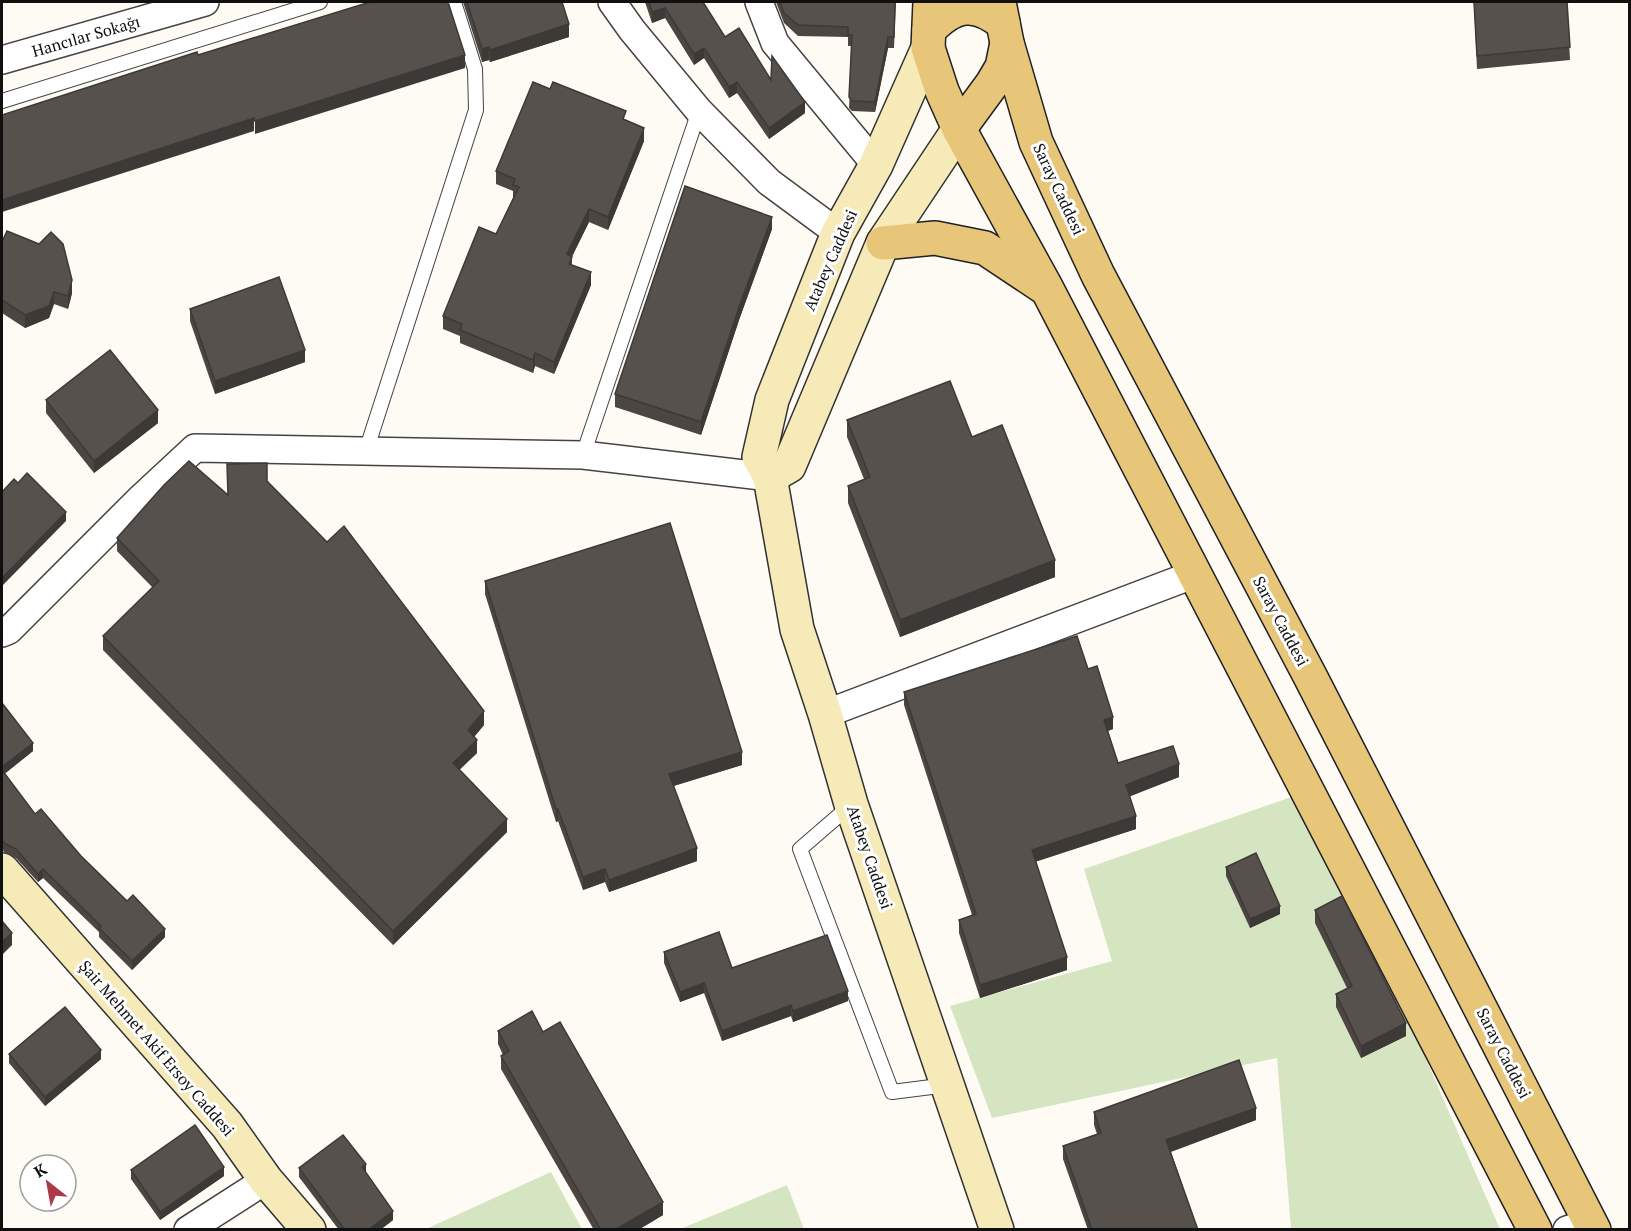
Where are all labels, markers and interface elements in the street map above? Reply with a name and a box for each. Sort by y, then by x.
street label: Hancılar Sokağı [29,10,143,62]
street label: Saray Caddesi [1028,140,1090,239]
street label: Atabey Caddesi [798,206,862,314]
street label: Saray Caddesi [1248,572,1314,670]
street label: Atabey Caddesi [842,802,898,912]
street label: Şair Mehmet Akif Ersoy Caddesi [74,955,240,1141]
street label: Saray Caddesi [1472,1004,1536,1102]
north arrow [18,1153,78,1213]
text: K [30,1157,51,1183]

